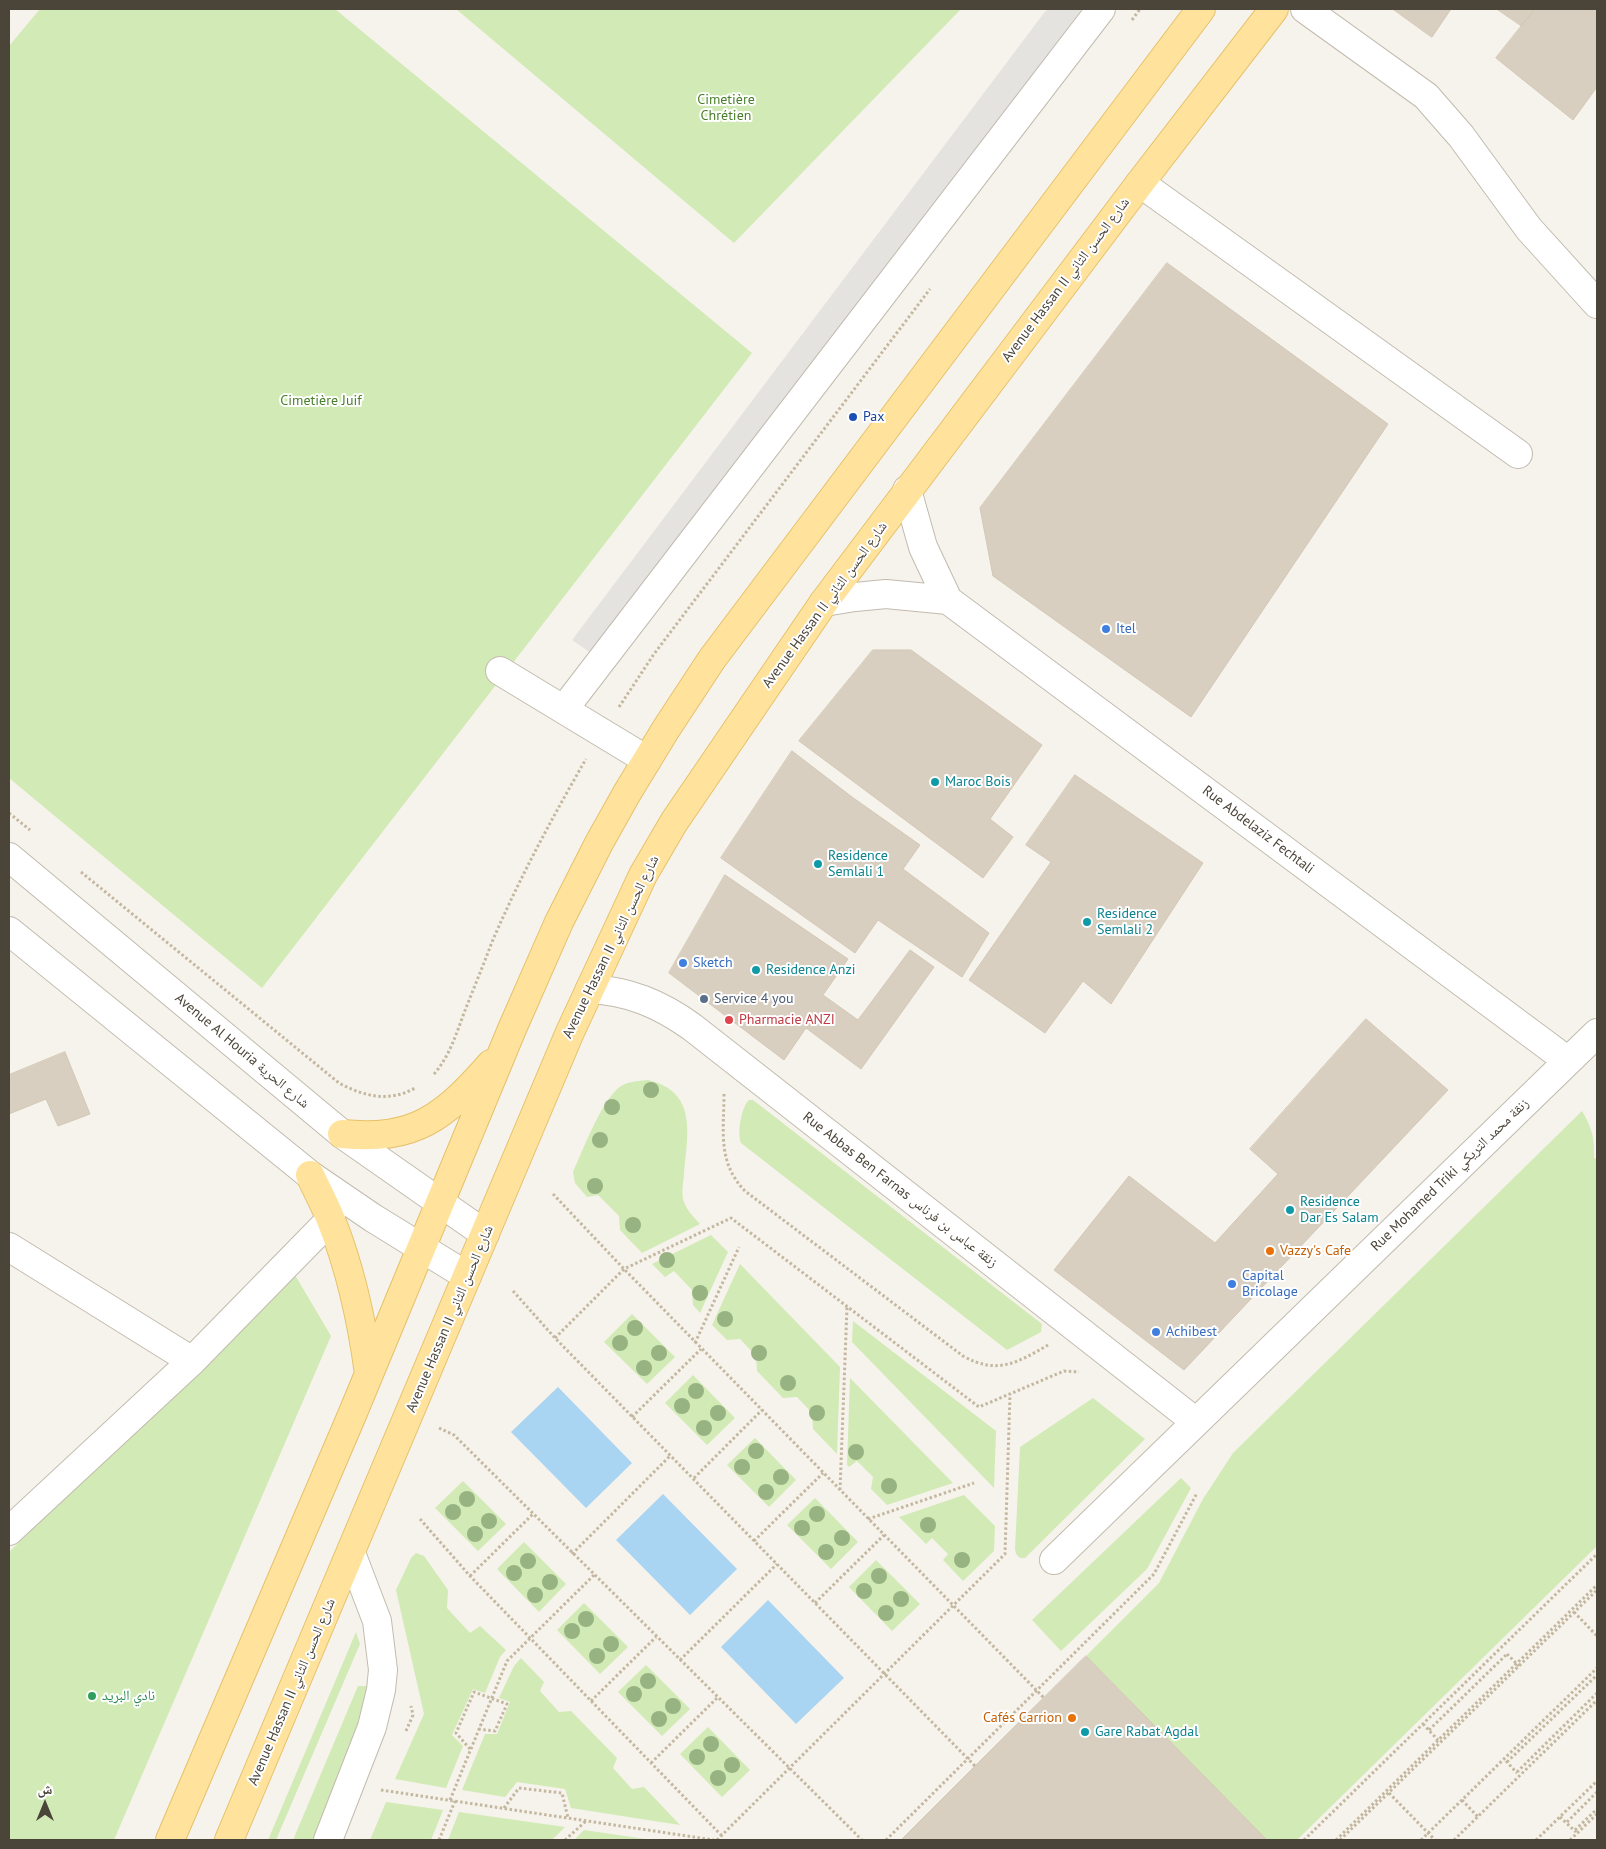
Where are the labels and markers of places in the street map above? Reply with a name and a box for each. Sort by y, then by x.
place label: Pax [863,409,884,425]
marker: Pax [847,411,859,423]
place label: Itel [1116,621,1136,637]
marker: Itel [1100,623,1112,635]
place label: Maroc Bois [945,774,1011,790]
marker: Maroc Bois [929,776,941,788]
place label: Residence Semlali 1 [828,848,888,880]
marker: Residence Semlali 1 [812,858,824,870]
place label: Residence Semlali 2 [1097,906,1157,939]
marker: Residence Semlali 2 [1081,916,1093,928]
place label: Sketch [693,955,733,971]
marker: Sketch [677,957,689,969]
place label: Residence Anzi [766,962,855,978]
marker: Residence Anzi [750,964,762,976]
place label: Service 4 you [714,991,793,1007]
marker: Service 4 you [698,993,710,1005]
place label: Pharmacie ANZI [739,1012,835,1028]
marker: Pharmacie ANZI [723,1014,735,1026]
place label: Residence Dar Es Salam [1300,1194,1379,1226]
marker: Residence Dar Es Salam [1284,1204,1296,1216]
place label: Vazzy's Cafe [1280,1243,1351,1259]
marker: Vazzy's Cafe [1264,1245,1276,1257]
place label: Capital Bricolage [1242,1268,1298,1300]
marker: Capital Bricolage [1226,1278,1238,1290]
place label: Achibest [1166,1324,1217,1340]
marker: Achibest [1150,1326,1162,1338]
place label: نادي البريد [102,1688,155,1704]
marker: نادي البريد [86,1690,98,1702]
place label: Cafés Carrion [983,1710,1062,1726]
marker: Cafés Carrion [1066,1712,1078,1724]
place label: Gare Rabat Agdal [1095,1724,1198,1740]
marker: Gare Rabat Agdal [1079,1726,1091,1738]

